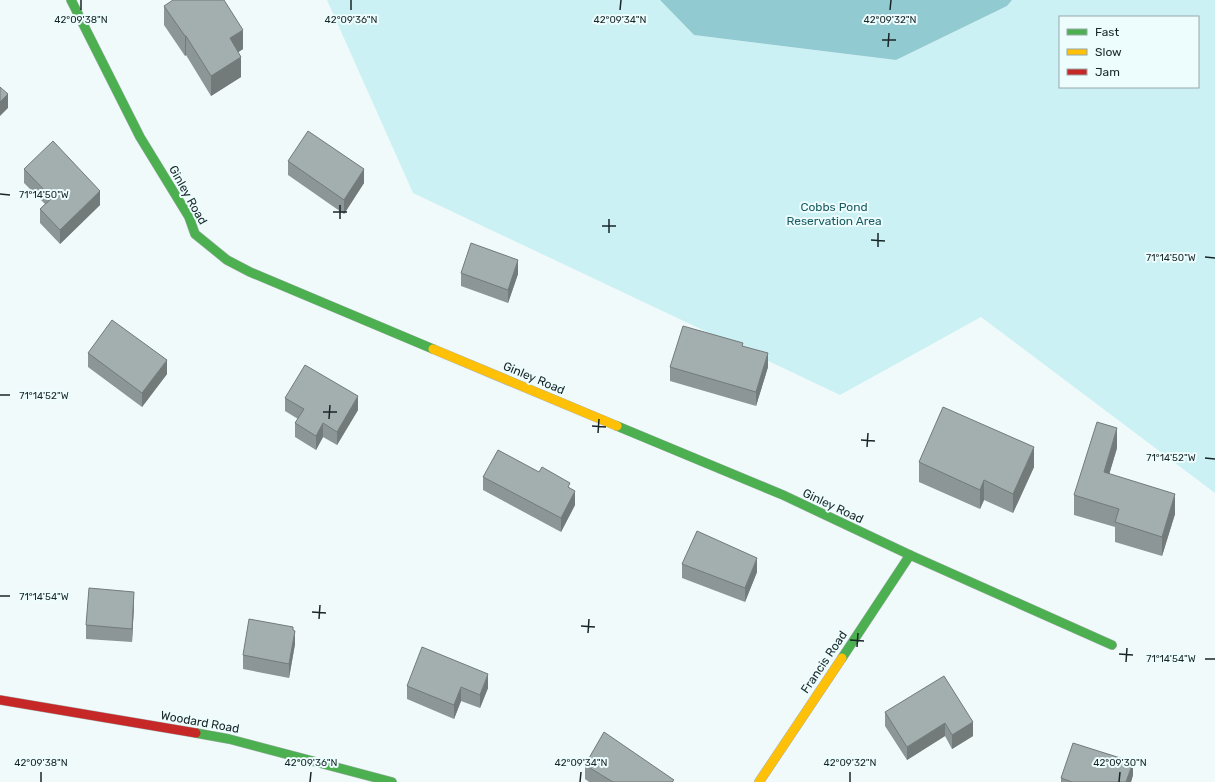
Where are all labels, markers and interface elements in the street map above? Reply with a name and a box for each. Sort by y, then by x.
text: 42°09'38"N [54,14,108,26]
text: 42°09'36"N [325,14,377,26]
text: 42°09'34"N [593,14,647,26]
text: 42°09'32"N [864,14,917,26]
legend [1059,16,1199,88]
text: Fast [1095,25,1119,39]
text: Slow [1095,45,1122,59]
text: Jam [1095,65,1120,79]
street label: Ginley Road [166,163,210,227]
text: 71°14'50"W [19,189,69,201]
park label: Cobbs Pond Reservation Area [786,200,882,228]
text: 71°14'50"W [1146,252,1196,264]
street label: Ginley Road [501,359,567,397]
text: 71°14'52"W [19,390,69,402]
text: 71°14'52"W [1146,452,1196,464]
street label: Ginley Road [800,486,866,526]
text: 71°14'54"W [19,591,69,603]
street label: Francis Road [798,628,850,696]
text: 71°14'54"W [1146,653,1196,665]
street label: Woodard Road [159,708,241,736]
text: 42°09'38"N [14,757,68,769]
text: 42°09'36"N [285,757,337,769]
text: 42°09'34"N [554,757,608,769]
text: 42°09'32"N [824,757,877,769]
text: 42°09'30"N [1093,757,1147,769]

